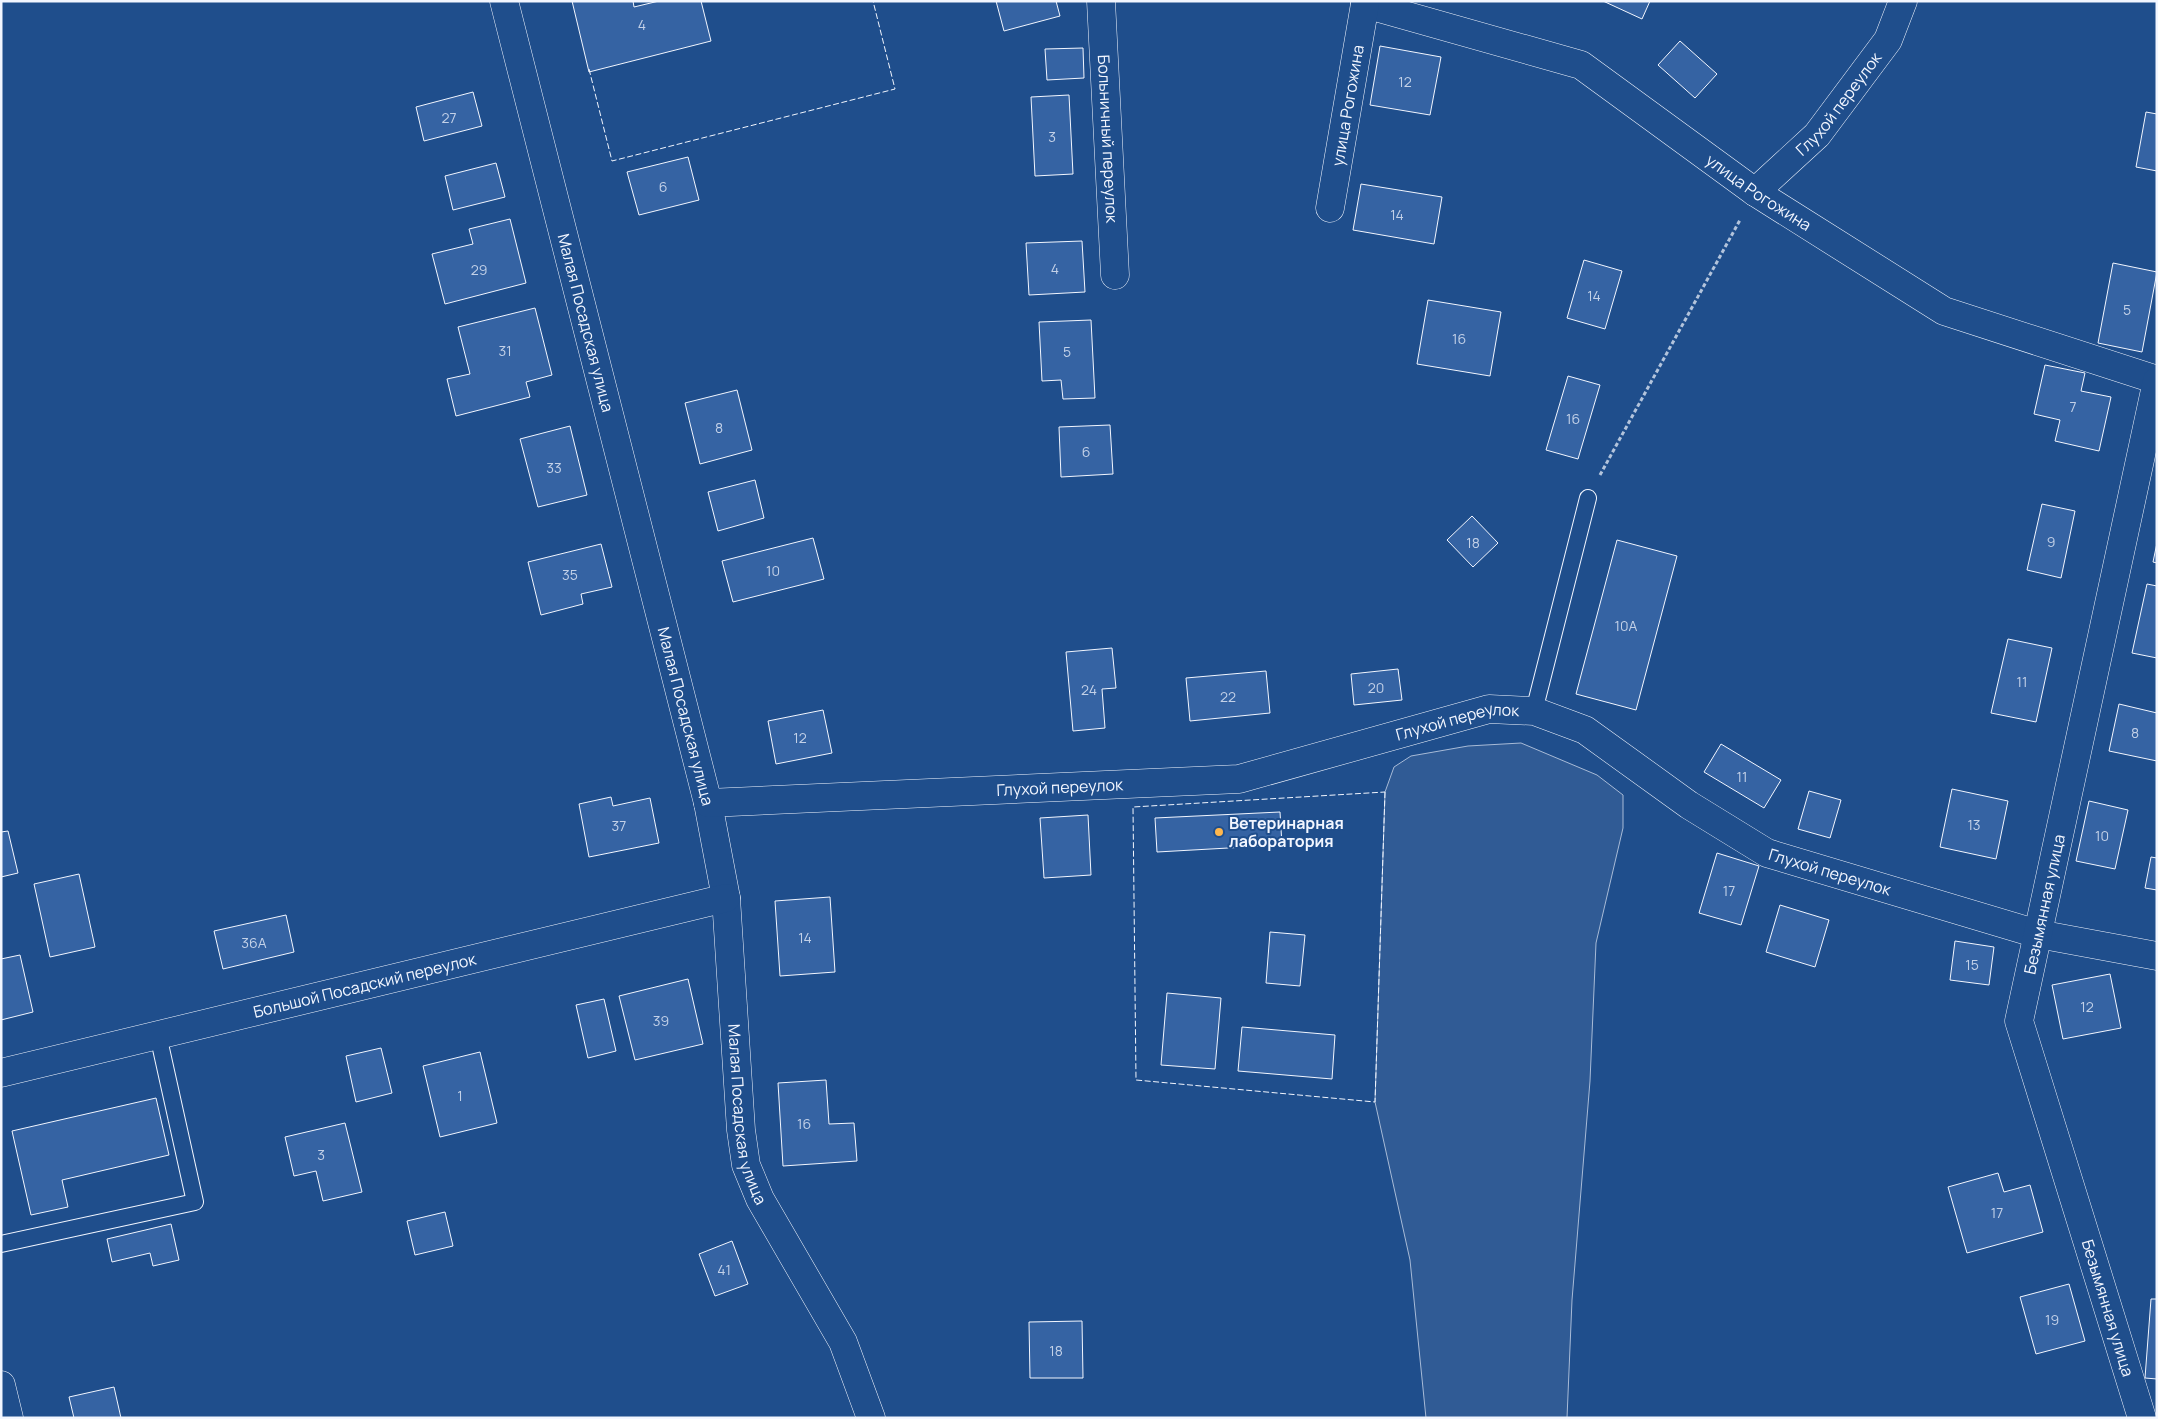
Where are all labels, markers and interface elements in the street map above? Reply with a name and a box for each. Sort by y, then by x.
house number: 4 [638,15,646,34]
street label: улица Рогожина [1326,43,1369,168]
street label: Глухой переулок [1791,47,1887,160]
street label: Больничный переулок [1093,54,1123,225]
house number: 12 [1398,72,1412,91]
house number: 27 [441,108,457,127]
house number: 3 [1048,127,1056,146]
street label: улица Рогожина [1701,149,1815,236]
house number: 6 [659,177,667,196]
house number: 14 [1390,205,1404,224]
street label: Малая Посадская улица [553,231,619,414]
house number: 4 [1051,259,1059,278]
house number: 29 [471,260,487,279]
house number: 14 [1587,286,1601,305]
house number: 5 [2123,300,2131,319]
house number: 16 [1452,329,1466,348]
house number: 31 [498,341,512,360]
house number: 5 [1063,342,1071,361]
house number: 7 [2069,397,2077,416]
house number: 16 [1566,409,1580,428]
house number: 8 [715,418,723,437]
house number: 6 [1082,442,1090,461]
house number: 33 [546,458,562,477]
house number: 9 [2047,532,2055,551]
house number: 18 [1466,533,1480,552]
house number: 10 [766,561,780,580]
house number: 35 [562,565,578,584]
house number: 10А [1615,616,1638,635]
street label: Малая Посадская улица [653,625,719,808]
house number: 11 [2017,672,2027,691]
house number: 20 [1368,678,1384,697]
house number: 24 [1081,680,1097,699]
house number: 22 [1220,687,1236,706]
street label: Глухой переулок [1393,697,1521,746]
house number: 8 [2131,723,2139,742]
house number: 12 [793,728,807,747]
house number: 11 [1737,767,1747,786]
street label: Глухой переулок [996,773,1124,801]
place label: Ветеринарная лаборатория [1229,812,1344,852]
house number: 13 [1967,815,1981,834]
house number: 37 [612,816,626,835]
marker: Ветеринарная лаборатория [1213,826,1225,838]
house number: 10 [2095,826,2109,845]
street label: Безымянная улица [2018,832,2070,976]
street label: Глухой переулок [1766,843,1895,901]
house number: 17 [1723,881,1735,900]
house number: 14 [798,928,812,947]
house number: 36А [241,933,267,952]
street label: Большой Посадский переулок [251,947,479,1023]
house number: 15 [1965,955,1979,974]
house number: 12 [2080,997,2094,1016]
house number: 39 [653,1011,669,1030]
street label: Малая Посадская улица [723,1023,772,1209]
house number: 1 [457,1086,463,1105]
house number: 16 [797,1114,811,1133]
house number: 3 [317,1145,325,1164]
house number: 17 [1991,1203,2003,1222]
street label: Безымянная улица [2077,1237,2139,1379]
house number: 41 [717,1260,731,1279]
house number: 19 [2045,1310,2059,1329]
house number: 18 [1049,1341,1063,1360]

